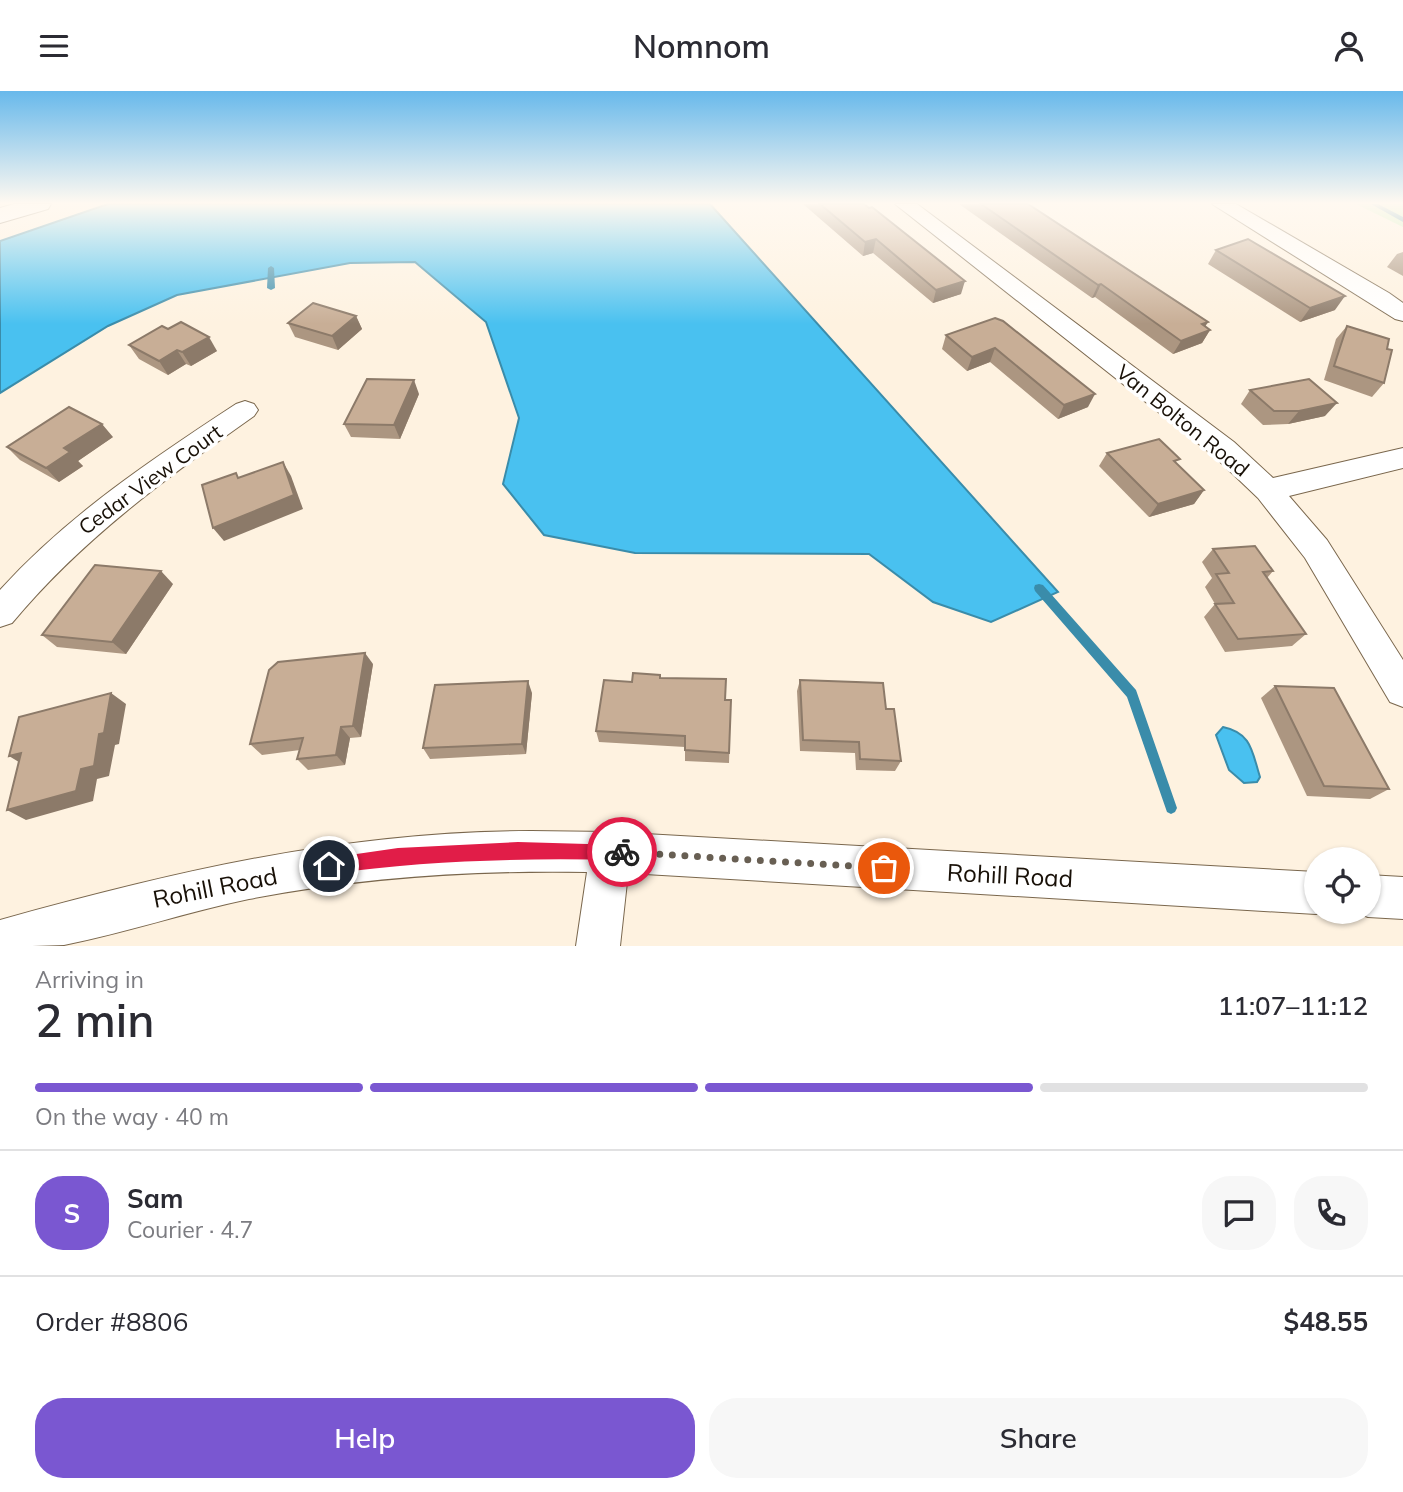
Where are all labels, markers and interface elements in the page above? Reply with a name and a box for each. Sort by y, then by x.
text: Nomnom [633,26,770,66]
icon: menu [35,27,73,65]
icon: person [1330,27,1368,65]
street label: Van Bolton Road [1111,358,1255,482]
street label: Cedar View Court [73,418,227,540]
courier [587,817,657,887]
icon: bike [603,833,641,871]
pin [299,836,359,896]
pin [854,838,914,898]
icon: home [310,847,348,885]
map controls [1304,847,1381,924]
button: locate [1304,847,1381,924]
icon: bag [865,849,903,887]
street label: Rohill Road [946,857,1074,893]
street label: Rohill Road [150,860,280,914]
text: Arriving in [35,965,144,994]
text: 11:07–11:12 [1218,989,1368,1022]
text: 2 min [35,991,154,1049]
text: On the way · 40 m [35,1102,229,1131]
button: chat [1202,1176,1276,1250]
button: phone [1294,1176,1368,1250]
text: Sam [127,1182,183,1215]
text: S [64,1197,80,1230]
text: Courier · 4.7 [127,1215,253,1244]
text: Order #8806 [35,1305,188,1338]
text: $48.55 [1284,1305,1368,1338]
button: Help [35,1398,695,1478]
button: Share [709,1398,1368,1478]

